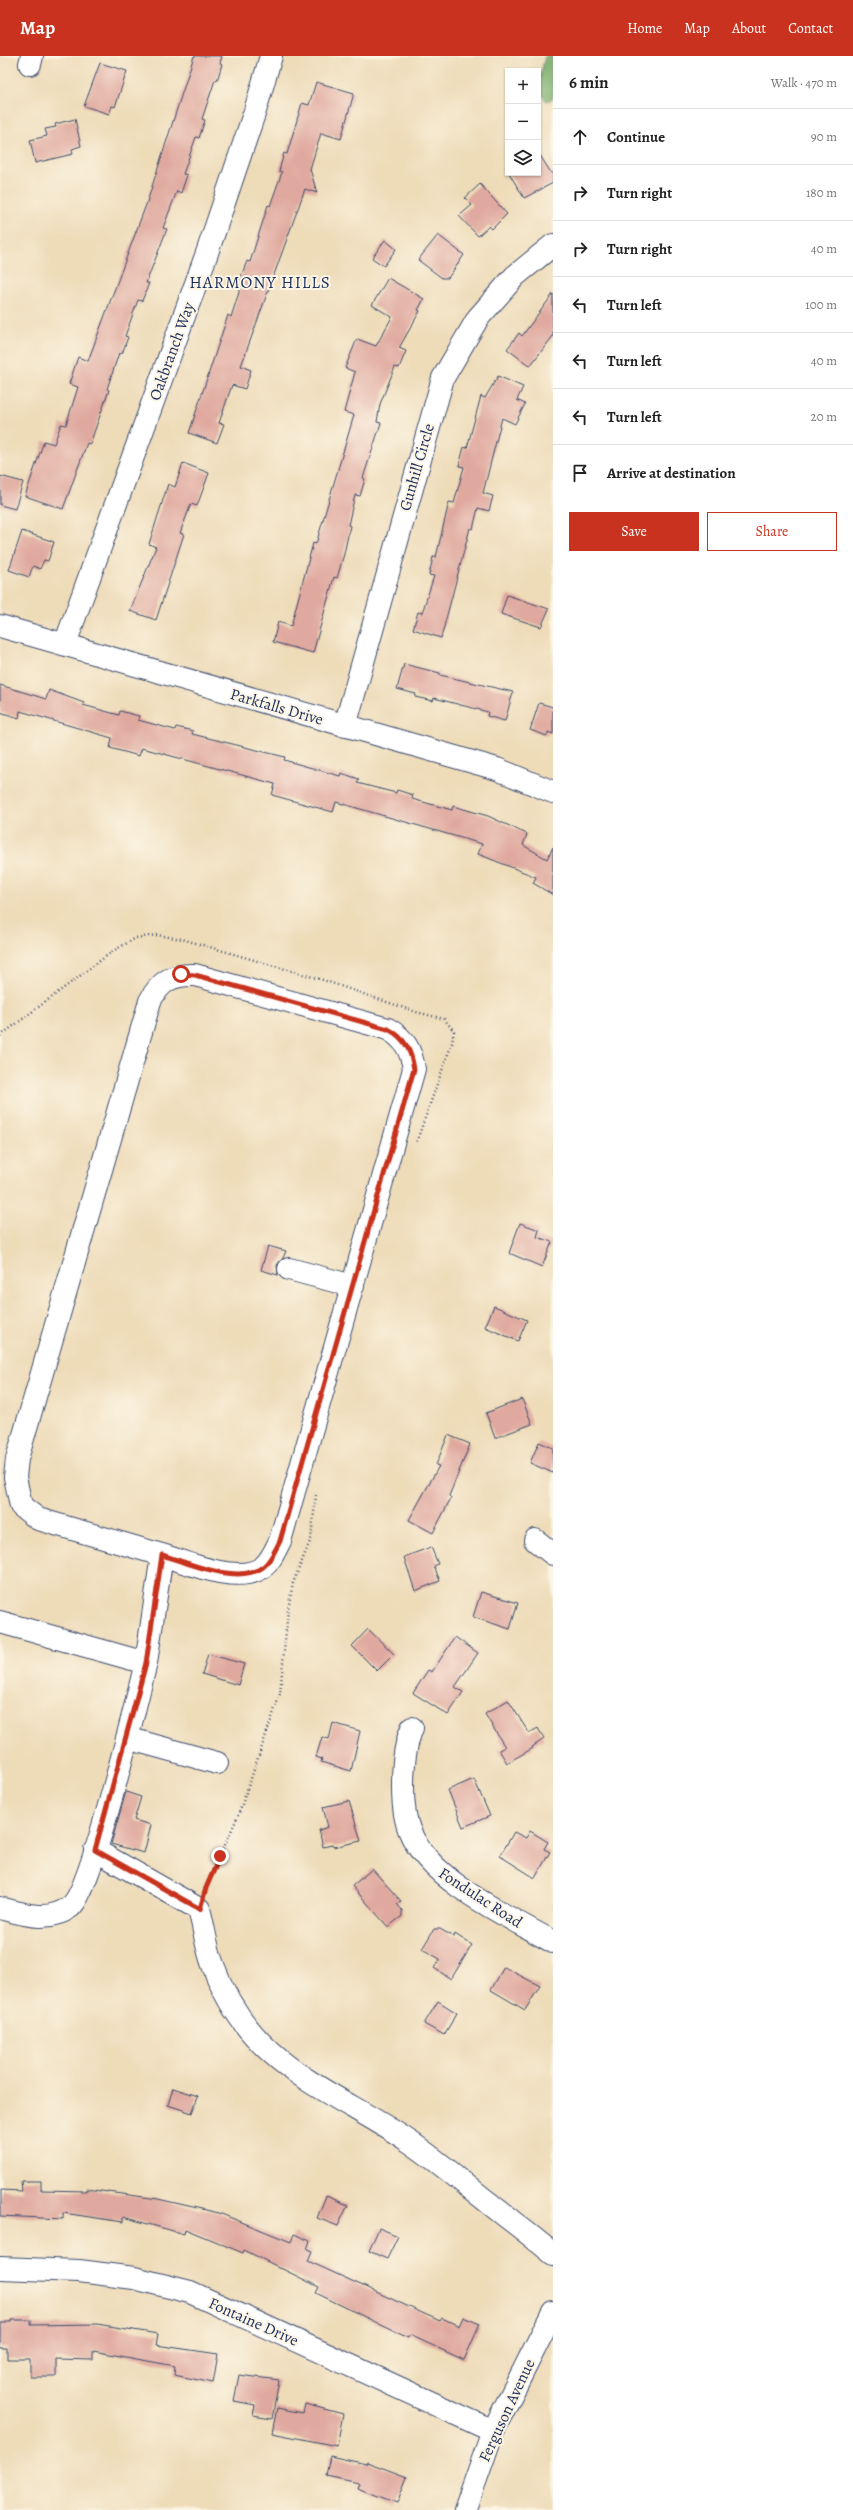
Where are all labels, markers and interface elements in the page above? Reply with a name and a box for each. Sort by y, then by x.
text: Map [20,15,55,41]
text: Home [627,19,662,38]
text: Map [684,19,710,38]
text: About [732,19,766,38]
text: Contact [788,19,833,38]
map controls [505,68,541,176]
button: + [505,68,541,104]
text: 6 min [569,71,609,94]
text: Walk · 470 m [771,74,837,91]
button: − [505,104,541,140]
icon: ahead [569,126,591,148]
text: Continue [607,127,665,147]
text: 90 m [811,128,837,145]
button: layers [505,140,541,176]
icon: right [569,182,591,204]
text: Turn right [607,183,672,203]
text: 180 m [806,184,837,201]
icon: right [569,238,591,260]
text: Turn right [607,239,672,259]
text: 40 m [811,240,837,257]
district label: HARMONY HILLS [189,271,331,294]
icon: left [569,294,591,316]
text: Turn left [607,295,662,315]
text: 100 m [805,296,837,313]
street label: Oakbranch Way [144,298,200,404]
icon: left [569,350,591,372]
text: Turn left [607,351,662,371]
text: 40 m [811,352,837,369]
icon: left [569,406,591,428]
text: Turn left [607,407,662,427]
text: 20 m [811,408,837,425]
street label: Gunhill Circle [394,421,440,513]
icon: arrive [569,462,591,484]
text: Arrive at destination [607,463,736,483]
button: Save [569,512,699,551]
button: Share [707,512,837,551]
street label: Parkfalls Drive [228,683,326,731]
route start [172,965,190,983]
route end [211,1847,229,1865]
street label: Fondulac Road [434,1862,527,1933]
street label: Fontaine Drive [205,2292,302,2352]
street label: Ferguson Avenue [473,2355,540,2466]

